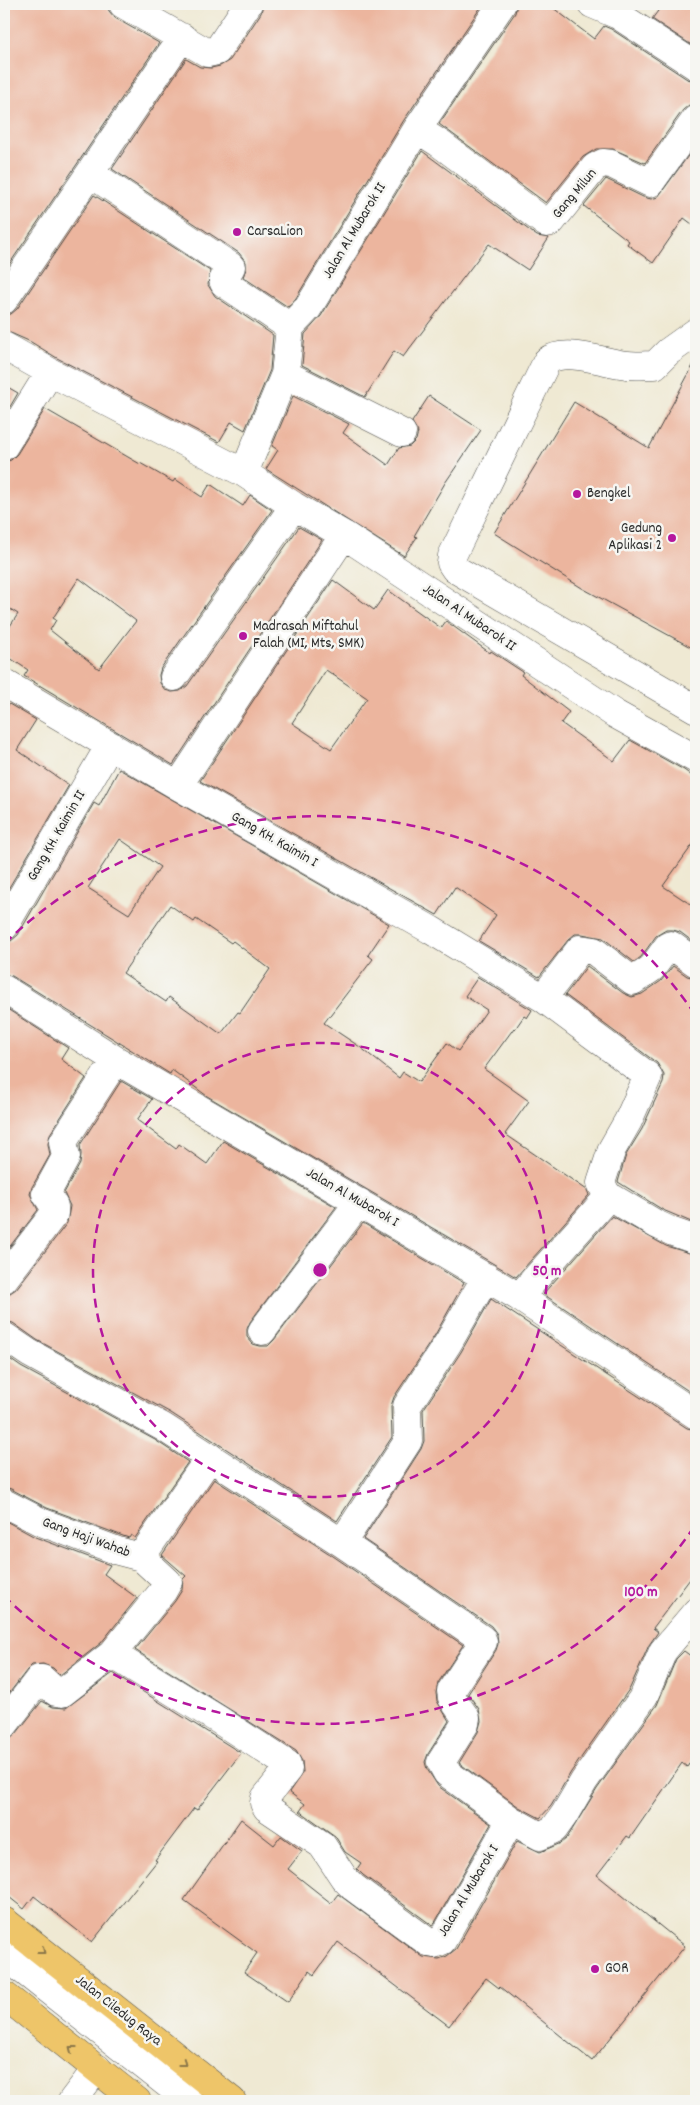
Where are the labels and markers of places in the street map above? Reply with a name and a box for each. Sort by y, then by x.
place label: CarsaLion [247,221,303,243]
marker: CarsaLion [231,226,243,238]
place label: Bengkel [587,483,631,505]
marker: Bengkel [571,488,583,500]
place label: Gedung Aplikasi 2 [608,518,662,557]
marker: Gedung Aplikasi 2 [666,532,678,544]
place label: Madrasah Miftahul Falah (MI, Mts, SMK) [253,616,364,655]
marker: Madrasah Miftahul Falah (MI, Mts, SMK) [237,630,249,642]
centre of rings [311,1261,329,1279]
place label: GOR [605,1958,629,1980]
marker: GOR [589,1963,601,1975]

